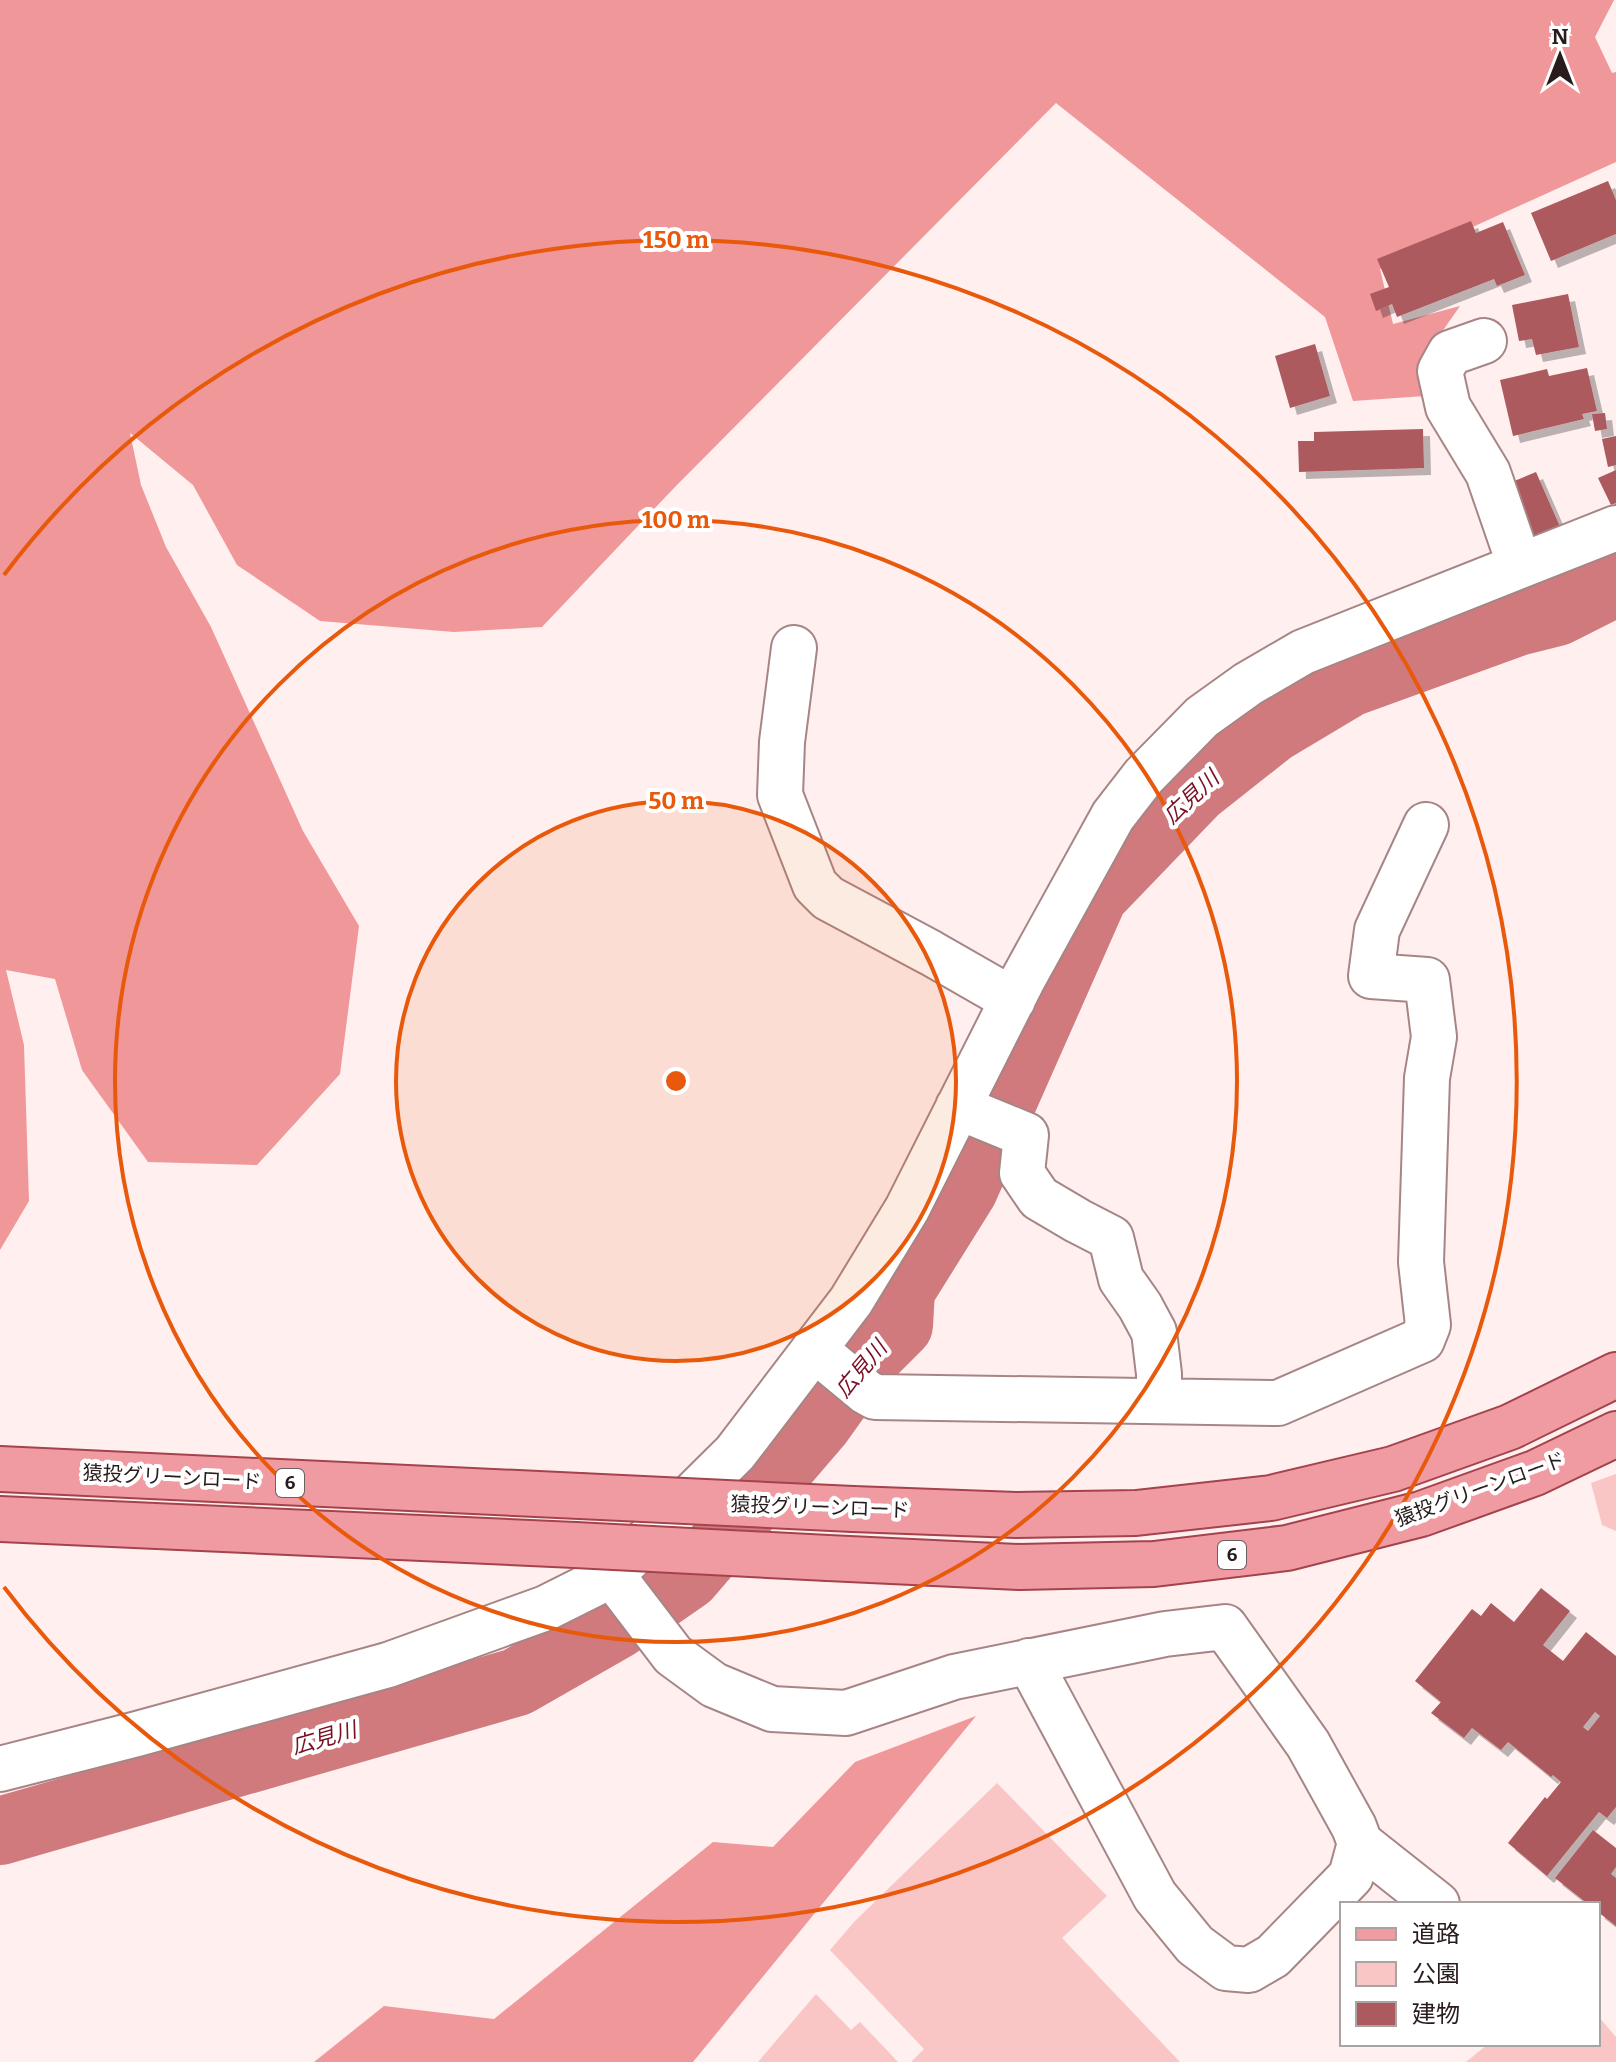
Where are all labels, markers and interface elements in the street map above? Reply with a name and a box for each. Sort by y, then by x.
north arrow [1520,16,1600,96]
text: N [1552,23,1569,50]
text: 150 m [643,226,709,254]
text: 100 m [642,506,710,534]
water label: 広見川 [1158,763,1226,829]
text: 50 m [648,787,704,815]
centre of rings [662,1067,690,1095]
water label: 広見川 [829,1334,894,1403]
street label: 猿投グリーンロード [1392,1447,1568,1531]
street label: 猿投グリーンロード [82,1460,262,1494]
road number: 6 [276,1469,304,1497]
street label: 猿投グリーンロード [730,1492,910,1522]
road number: 6 [1218,1541,1246,1569]
water label: 広見川 [289,1715,361,1760]
legend [1340,1902,1600,2046]
text: 道路 [1412,1920,1460,1948]
text: 公園 [1412,1960,1460,1988]
text: 建物 [1412,2000,1460,2028]

